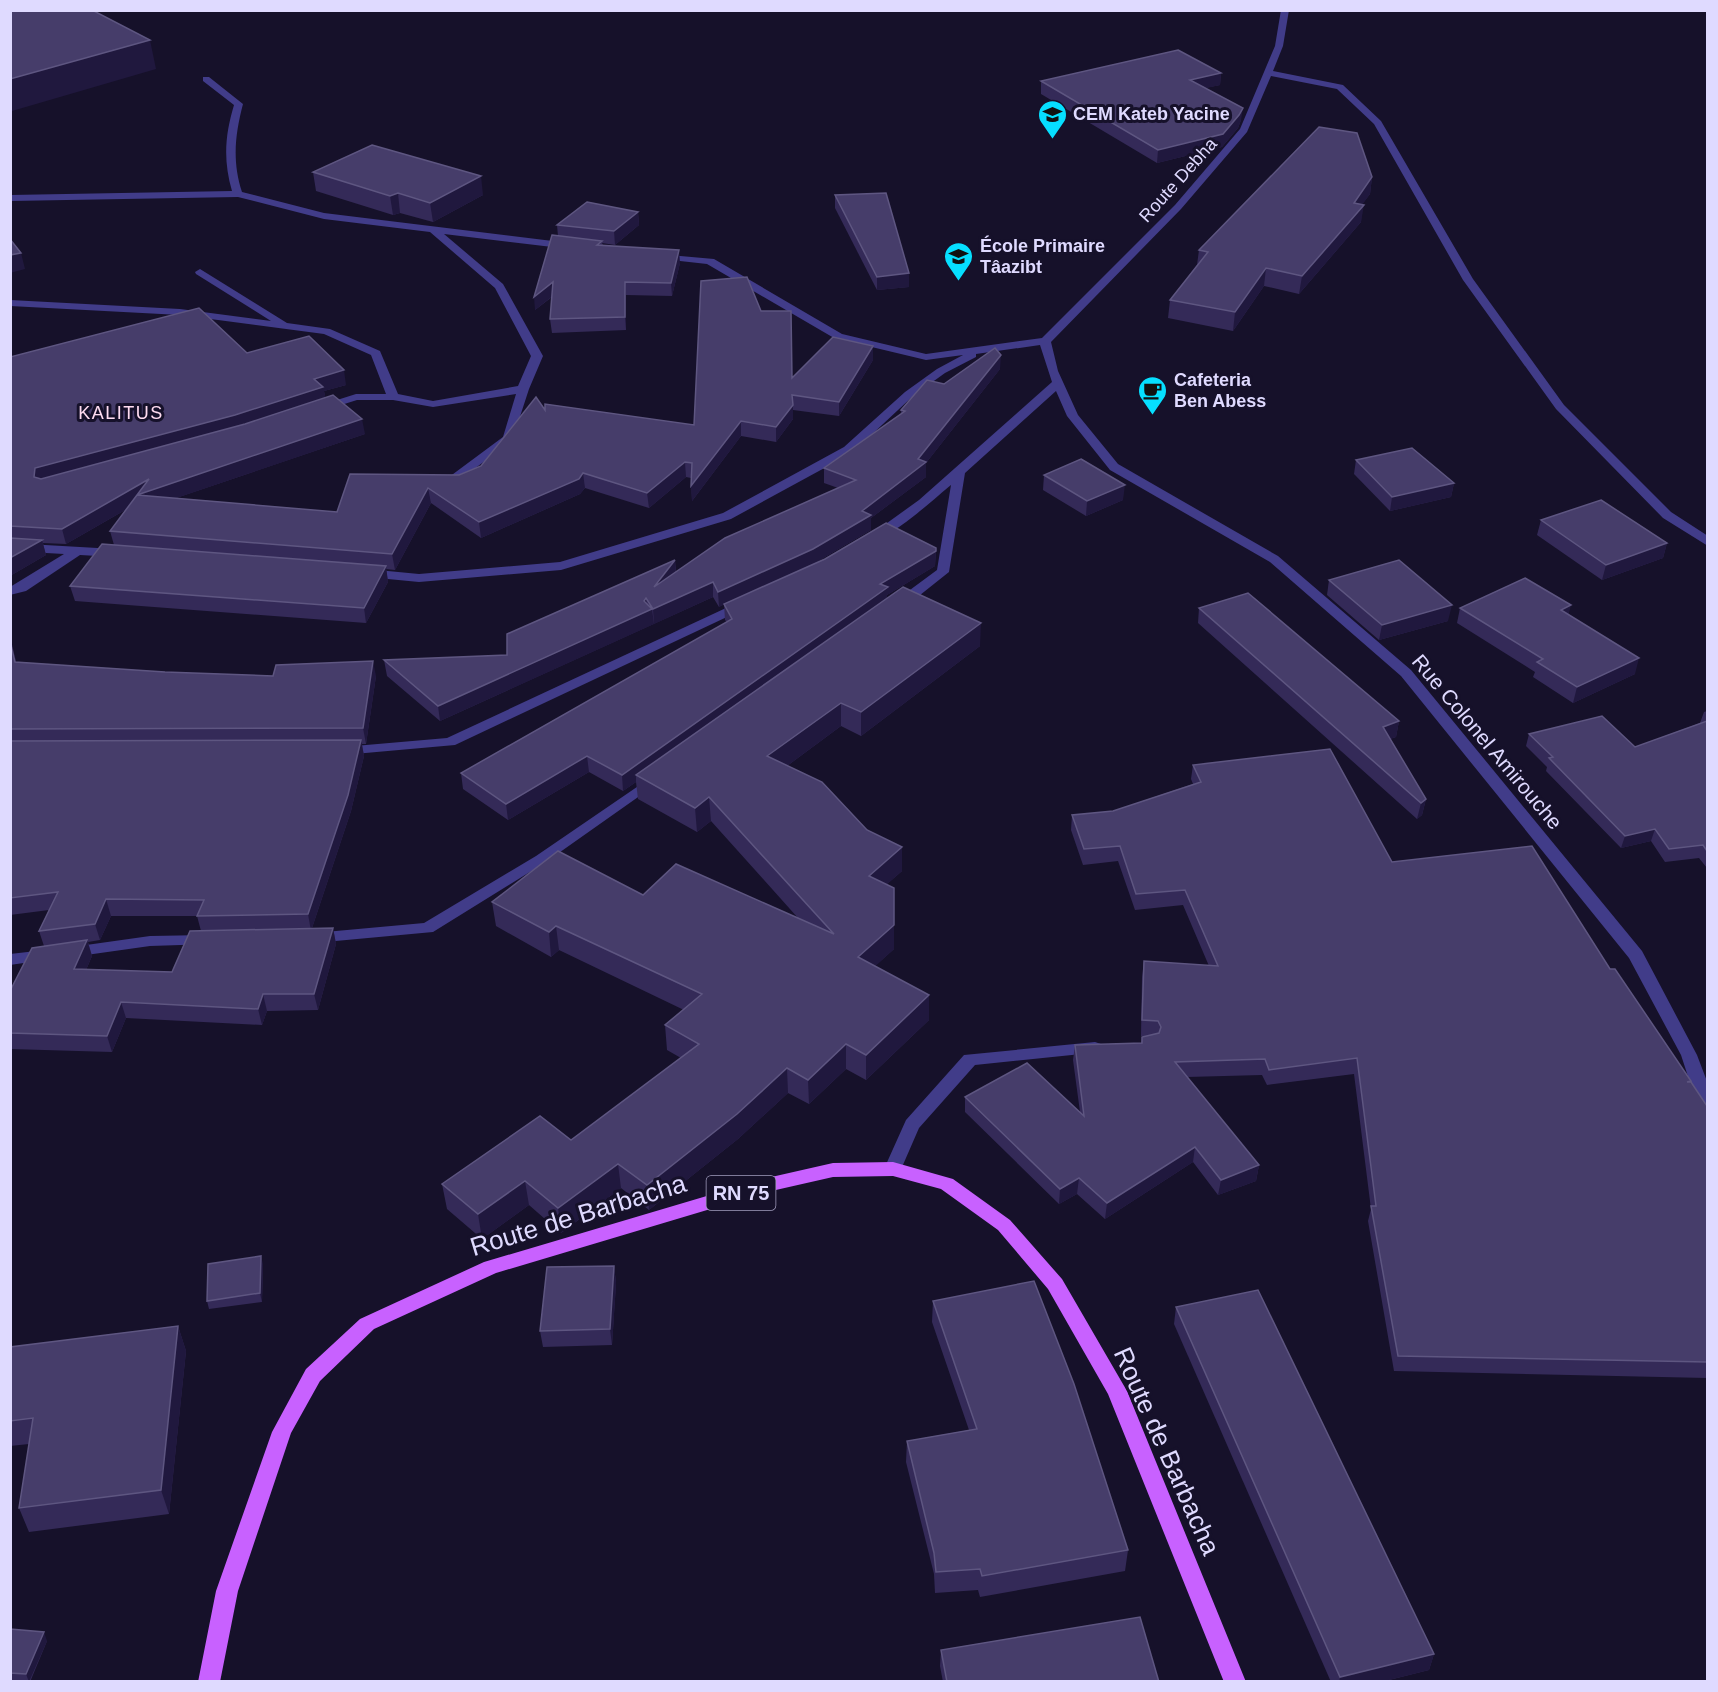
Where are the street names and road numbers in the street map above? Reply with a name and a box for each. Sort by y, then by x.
street label: Route Debha [1135,133,1222,226]
street label: Rue Colonel Amirouche [1408,650,1567,834]
street label: Route de Barbacha [466,1168,690,1262]
road number: RN 75 [706,1176,776,1210]
street label: Route de Barbacha [1108,1343,1226,1560]

